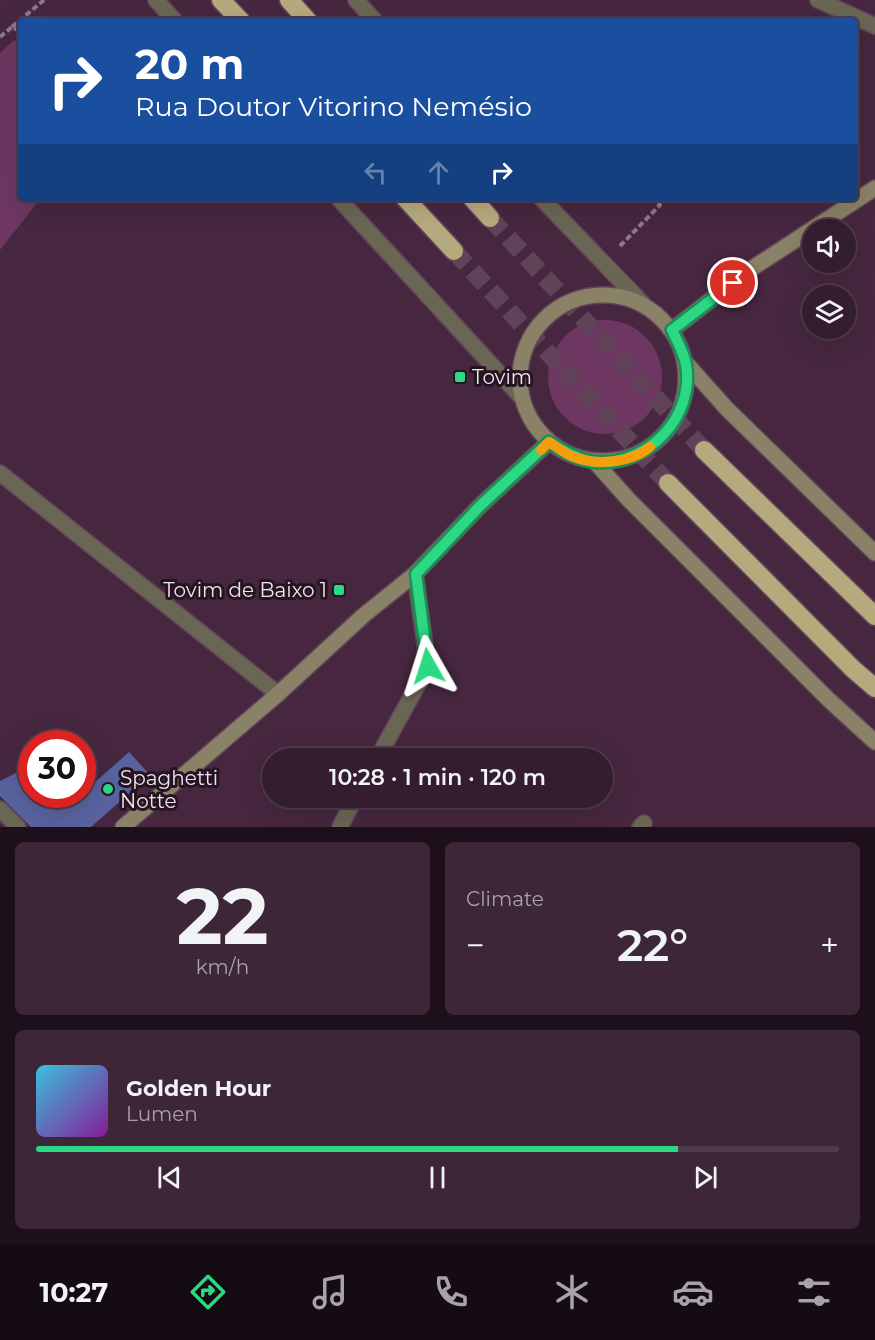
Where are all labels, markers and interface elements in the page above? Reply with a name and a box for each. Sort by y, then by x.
text: 20 m [135,38,244,90]
icon: right [36,42,114,120]
text: Rua Doutor Vitorino Nemésio [135,90,532,123]
icon: left [359,156,392,189]
icon: ahead [422,156,455,189]
icon: right [485,156,518,189]
map controls [802,219,856,339]
button: sound [802,219,856,273]
pin [707,257,758,308]
icon: arrive [716,266,749,299]
button: layers [802,285,856,339]
place label: Tovim [472,365,532,389]
marker: Tovim [453,370,467,384]
place label: Tovim de Baixo 1 [163,578,327,602]
marker: Tovim de Baixo 1 [332,583,346,597]
position arrow [396,634,460,698]
speed limit sign: 30 [18,730,96,808]
text: 10:28 · 1 min · 120 m [329,764,546,791]
place label: Spaghetti Notte [120,766,218,813]
marker: Spaghetti Notte [101,782,115,796]
text: 22 [176,868,269,964]
text: Climate [466,887,544,911]
text: 22° [617,917,688,972]
text: − [466,925,485,965]
text: + [820,925,839,965]
text: km/h [196,955,249,979]
text: Golden Hour [126,1075,271,1102]
text: Lumen [126,1102,198,1126]
icon: previous [153,1161,186,1194]
icon: pause [421,1161,454,1194]
icon: next [689,1161,722,1194]
icon: directions [187,1271,229,1313]
icon: music [309,1271,351,1313]
icon: phone [430,1271,472,1313]
icon: climate [551,1271,593,1313]
icon: car [672,1271,714,1313]
icon: filters [793,1271,835,1313]
text: 10:27 [40,1276,108,1309]

